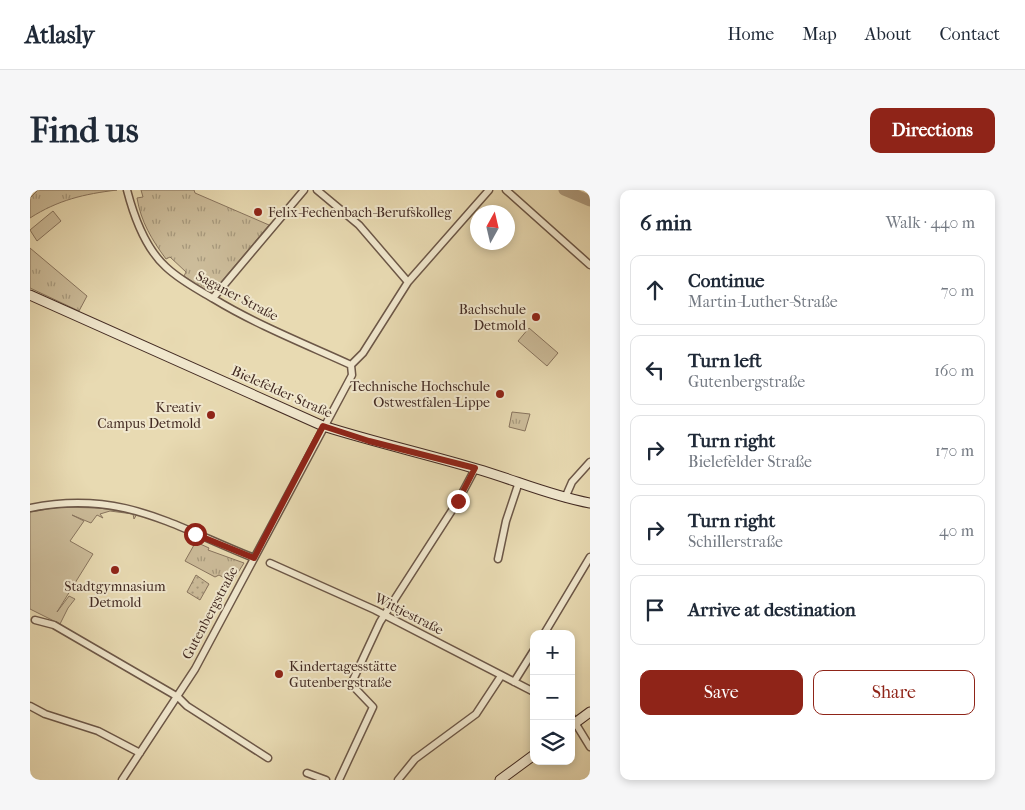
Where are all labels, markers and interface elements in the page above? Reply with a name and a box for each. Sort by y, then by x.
text: Atlasly [25,21,94,49]
text: Home [727,24,774,45]
text: Map [802,24,837,45]
text: About [865,24,911,45]
text: Contact [939,24,1000,45]
button: Directions [870,108,995,153]
text: Find us [30,110,139,151]
place label: Felix-Fechenbach-Berufskolleg [268,204,452,221]
north arrow [470,205,515,250]
marker: Felix-Fechenbach-Berufskolleg [252,206,264,218]
text: 6 min [640,211,692,235]
text: Walk · 440 m [886,213,975,232]
street label: Saganer Straße [193,267,281,325]
text: Continue [688,270,764,292]
icon: ahead [641,276,669,304]
text: 70 m [941,281,974,300]
text: Martin-Luther-Straße [688,292,838,311]
place label: Bachschule Detmold [459,301,526,334]
marker: Bachschule Detmold [530,311,542,323]
text: Turn left [688,350,762,372]
icon: left [641,356,669,384]
text: 160 m [934,361,974,380]
street label: Bielefelder Straße [229,362,335,422]
text: Gutenbergstraße [688,372,805,391]
place label: Technische Hochschule Ostwestfalen-Lippe [350,378,490,411]
marker: Technische Hochschule Ostwestfalen-Lippe [494,388,506,400]
place label: Kreativ Campus Detmold [97,399,202,432]
marker: Kreativ Campus Detmold [205,409,217,421]
text: Turn right [688,430,775,452]
icon: right [641,436,669,464]
text: 170 m [935,441,974,460]
text: Bielefelder Straße [688,452,812,471]
route end [447,490,470,513]
text: Turn right [688,510,775,532]
icon: right [641,516,669,544]
text: 40 m [939,521,974,540]
route start [184,523,207,546]
text: Schillerstraße [688,532,783,551]
marker: Stadtgymnasium Detmold [109,564,121,576]
street label: Gutenbergstraße [178,564,242,662]
place label: Stadtgymnasium Detmold [64,578,166,611]
street label: Wittjestraße [371,589,446,639]
icon: arrive [641,596,669,624]
text: Arrive at destination [688,599,856,621]
map controls [530,630,575,765]
button: + [530,630,575,675]
place label: Kindertagesstätte Gutenbergstraße [289,658,397,691]
marker: Kindertagesstätte Gutenbergstraße [273,668,285,680]
button: Save [640,670,803,715]
button: Share [813,670,975,715]
button: − [530,675,575,720]
button: layers [530,720,575,765]

